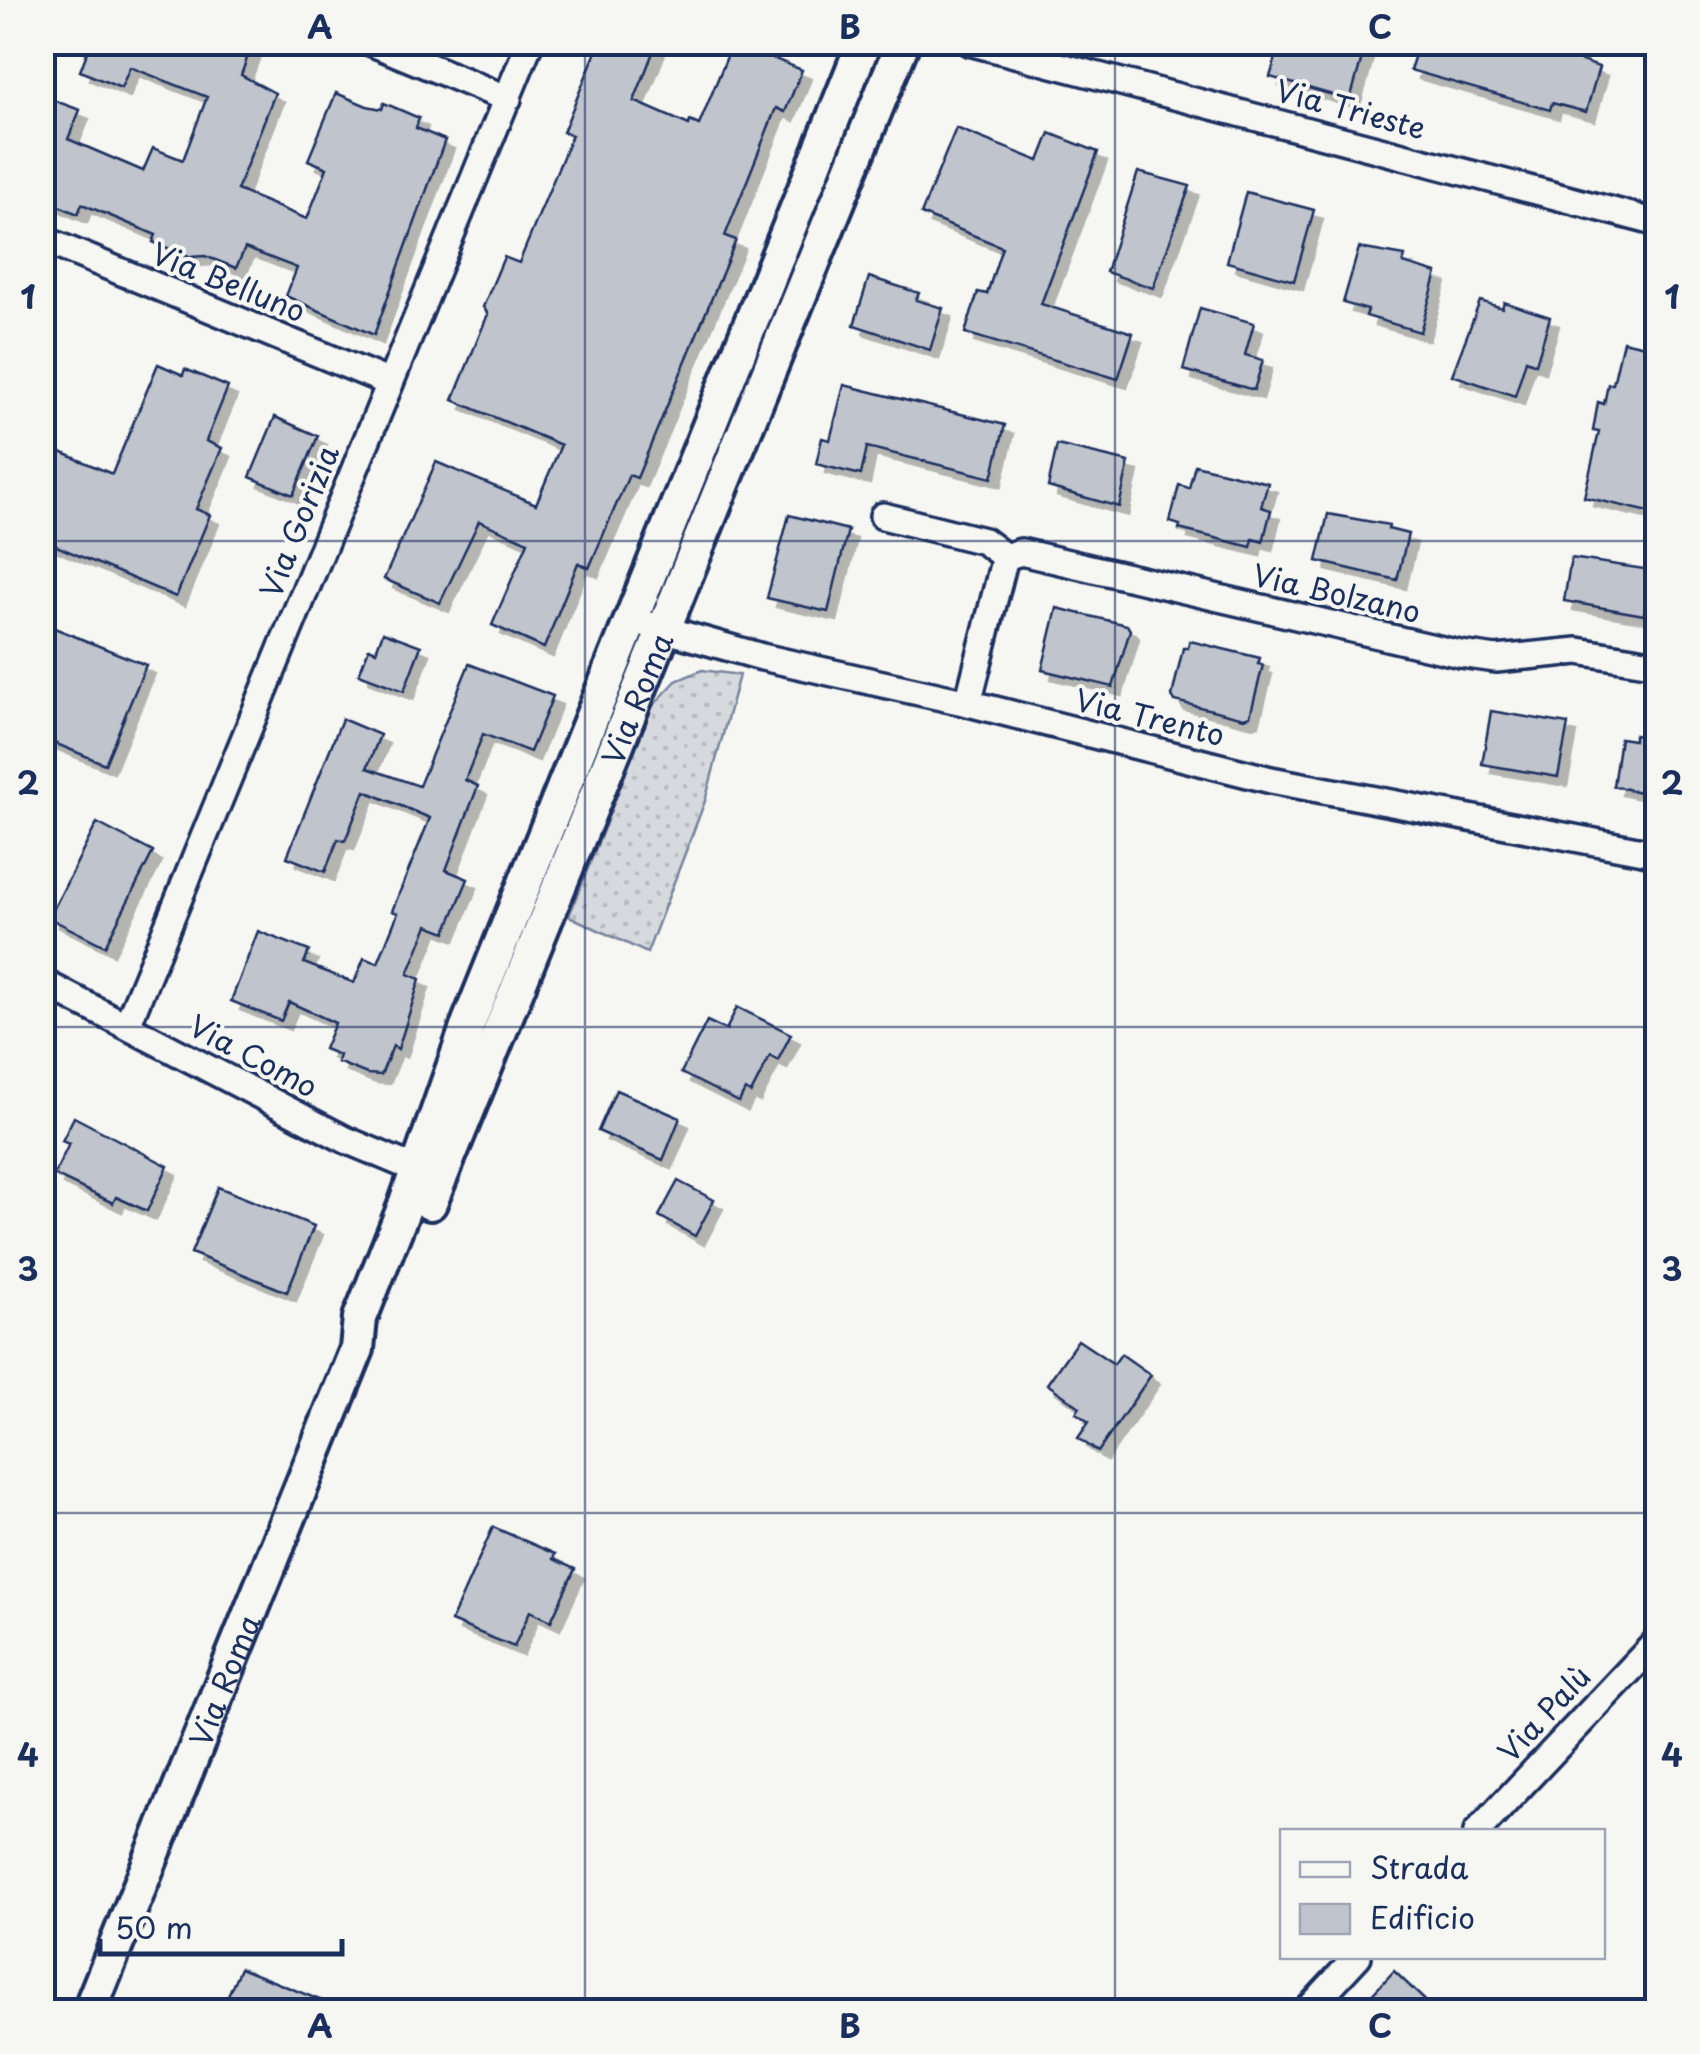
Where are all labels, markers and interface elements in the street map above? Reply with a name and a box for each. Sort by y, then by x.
text: A [307,2,333,50]
text: B [839,2,861,50]
text: C [1368,2,1392,50]
street label: Via Trieste [1271,66,1431,150]
street label: Via Belluno [145,230,313,332]
text: 1 [20,272,36,320]
text: 1 [1664,272,1680,320]
street label: Via Gorizia [247,437,349,604]
street label: Via Bolzano [1249,551,1425,633]
street label: Via Roma [589,626,683,771]
street label: Via Trento [1071,676,1229,756]
text: 2 [17,758,39,806]
text: 2 [1661,758,1683,806]
street label: Via Como [181,1002,327,1108]
text: 3 [18,1244,38,1292]
text: 3 [1662,1244,1682,1292]
street label: Via Roma [176,1607,270,1753]
street label: Via Palù [1486,1654,1600,1772]
text: 4 [17,1730,39,1778]
text: 4 [1661,1730,1683,1778]
legend [1280,1829,1605,1959]
text: Strada [1370,1844,1469,1889]
scale bar [100,1894,342,1956]
text: Edificio [1370,1894,1475,1939]
text: 50 m [115,1904,193,1949]
text: A [307,2001,333,2049]
text: B [839,2001,861,2049]
text: C [1368,2001,1392,2049]

